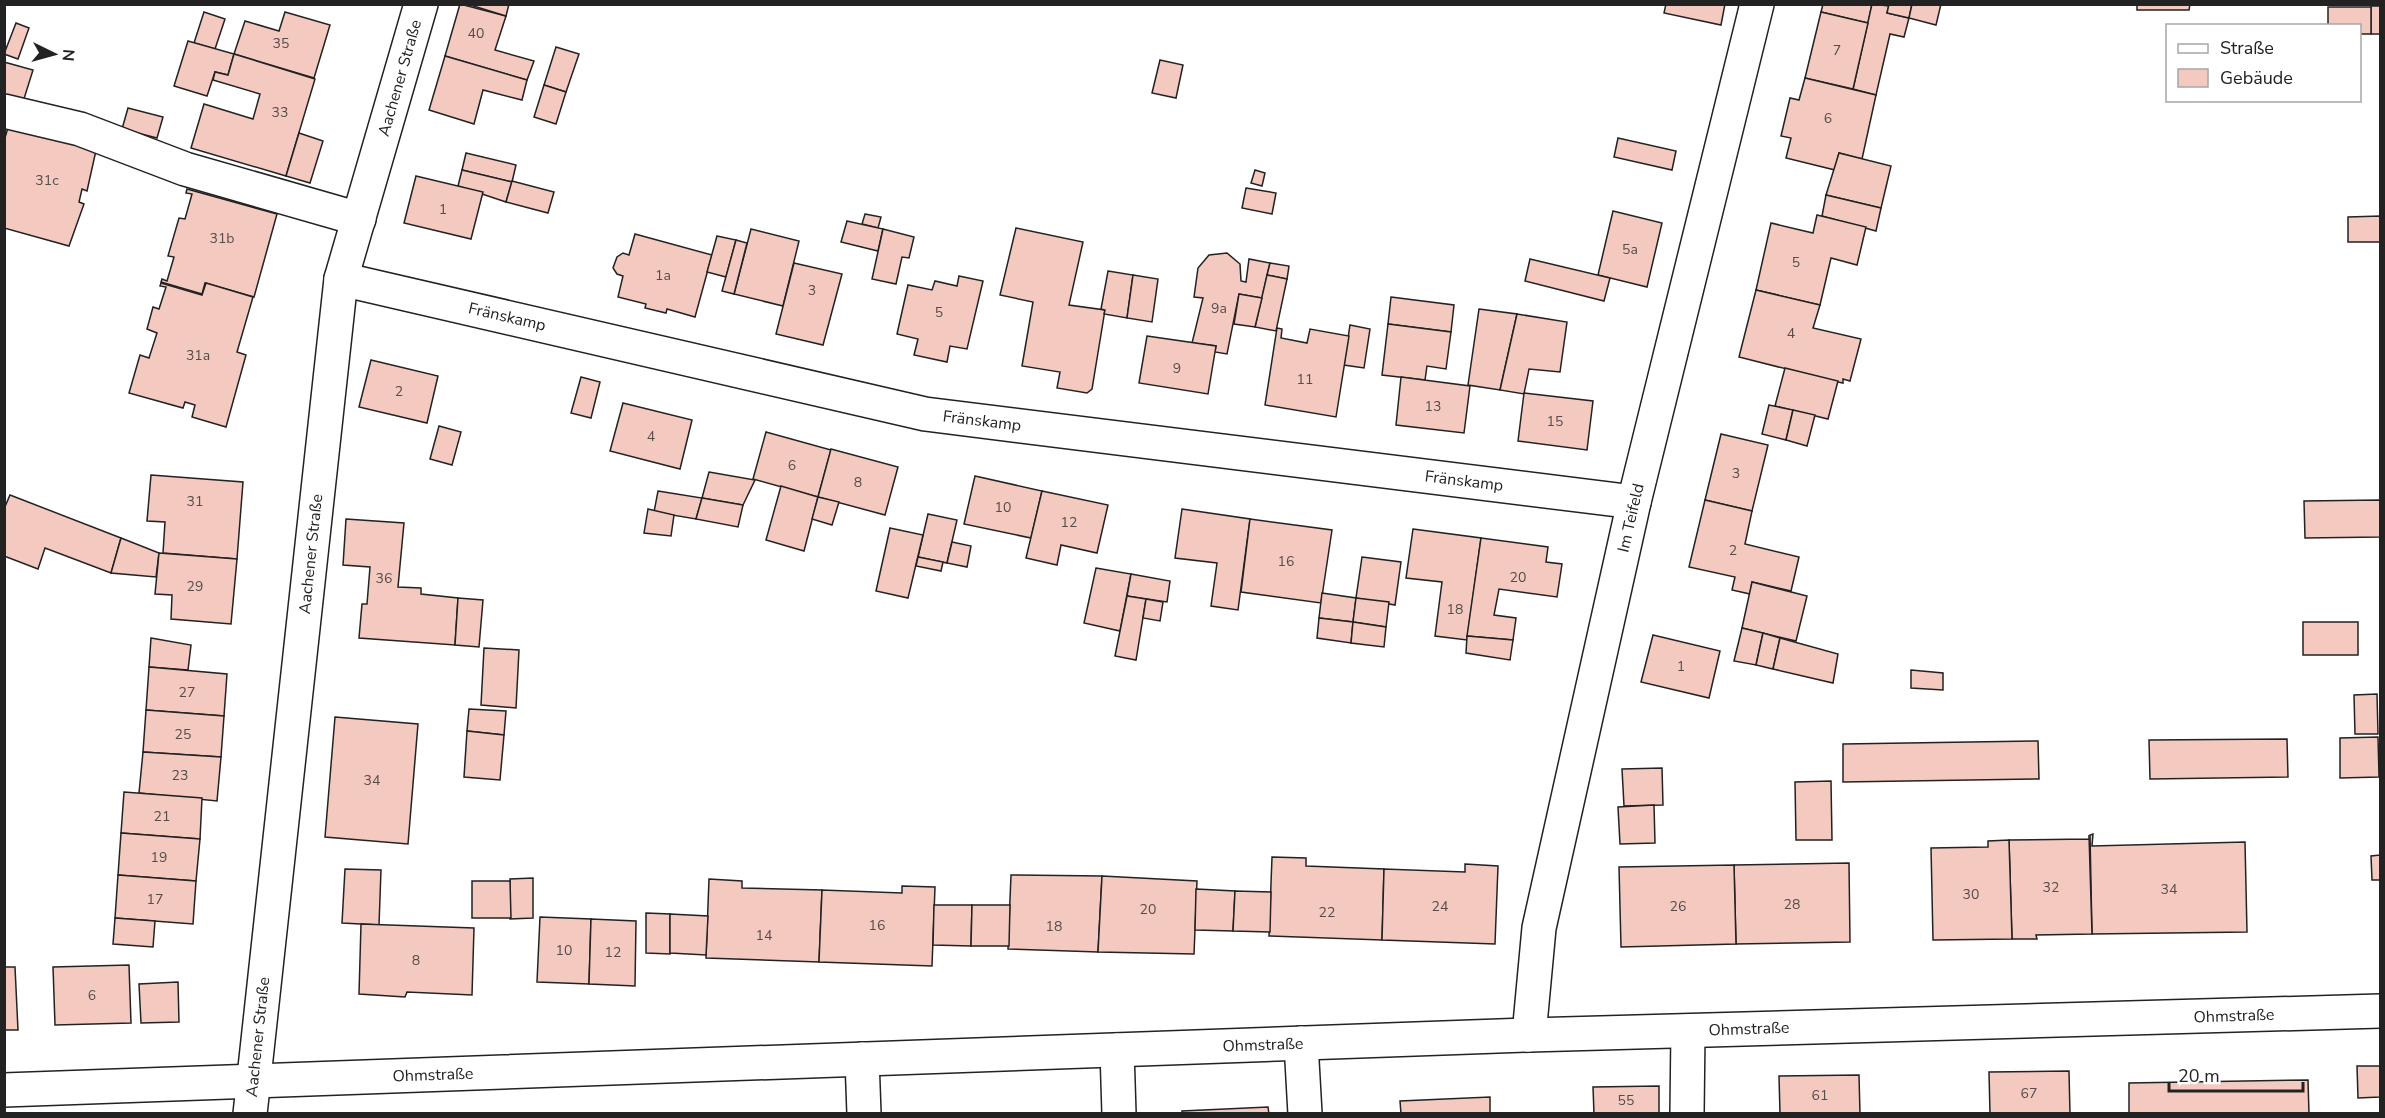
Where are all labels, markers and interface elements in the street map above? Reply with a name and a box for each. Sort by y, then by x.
street label: Aachener Straße [373,17,427,139]
north arrow [24,24,84,84]
house number: 40 [468,24,484,43]
legend [2166,24,2361,102]
house number: 35 [273,34,289,53]
text: Straße [2220,36,2274,60]
house number: 7 [1833,41,1841,60]
text: N [56,48,79,62]
text: Gebäude [2220,66,2293,90]
house number: 33 [272,103,288,122]
house number: 6 [1824,109,1832,128]
house number: 31c [35,171,59,190]
house number: 1 [439,200,447,219]
house number: 31b [210,229,234,248]
house number: 5a [1622,240,1638,259]
house number: 5 [1792,253,1800,272]
house number: 1a [655,266,671,285]
house number: 3 [808,281,816,300]
street label: Fränskamp [466,297,548,337]
house number: 9a [1211,299,1227,318]
house number: 5 [935,303,943,322]
house number: 4 [1787,324,1795,343]
house number: 31a [186,346,210,365]
house number: 9 [1173,359,1181,378]
house number: 11 [1297,370,1313,389]
house number: 2 [395,382,403,401]
house number: 13 [1425,397,1441,416]
street label: Fränskamp [941,405,1023,437]
house number: 15 [1547,412,1563,431]
house number: 4 [647,427,655,446]
house number: 6 [788,456,796,475]
house number: 3 [1732,464,1740,483]
street label: Fränskamp [1423,465,1505,497]
house number: 8 [854,473,862,492]
street label: Im Teifeld [1612,481,1650,555]
house number: 31 [187,492,203,511]
street label: Aachener Straße [294,493,328,615]
house number: 10 [995,498,1011,517]
house number: 12 [1061,513,1077,532]
house number: 2 [1729,541,1737,560]
house number: 16 [1278,552,1294,571]
house number: 20 [1510,568,1526,587]
house number: 36 [376,569,392,588]
house number: 29 [187,577,203,596]
house number: 18 [1447,600,1463,619]
house number: 1 [1677,657,1685,676]
house number: 27 [179,683,195,702]
house number: 25 [175,725,191,744]
house number: 23 [172,766,188,785]
house number: 34 [364,771,380,790]
house number: 21 [154,807,170,826]
house number: 19 [151,848,167,867]
house number: 32 [2043,878,2059,897]
house number: 34 [2161,880,2177,899]
house number: 30 [1963,885,1979,904]
house number: 17 [147,890,163,909]
house number: 28 [1784,895,1800,914]
house number: 24 [1432,897,1448,916]
house number: 26 [1670,897,1686,916]
house number: 20 [1140,900,1156,919]
house number: 22 [1319,903,1335,922]
house number: 16 [869,916,885,935]
house number: 18 [1046,917,1062,936]
house number: 14 [756,926,772,945]
house number: 10 [556,941,572,960]
house number: 12 [605,943,621,962]
house number: 8 [412,951,420,970]
street label: Aachener Straße [241,976,275,1098]
house number: 6 [88,986,96,1005]
street label: Ohmstraße [2193,1004,2275,1028]
street label: Ohmstraße [1708,1017,1790,1041]
street label: Ohmstraße [1222,1033,1304,1057]
scale bar [2169,1055,2302,1093]
street label: Ohmstraße [392,1063,474,1087]
text: 20 m [2178,1064,2220,1088]
house number: 67 [2021,1084,2037,1103]
house number: 61 [1812,1086,1828,1105]
house number: 55 [1618,1091,1634,1110]

